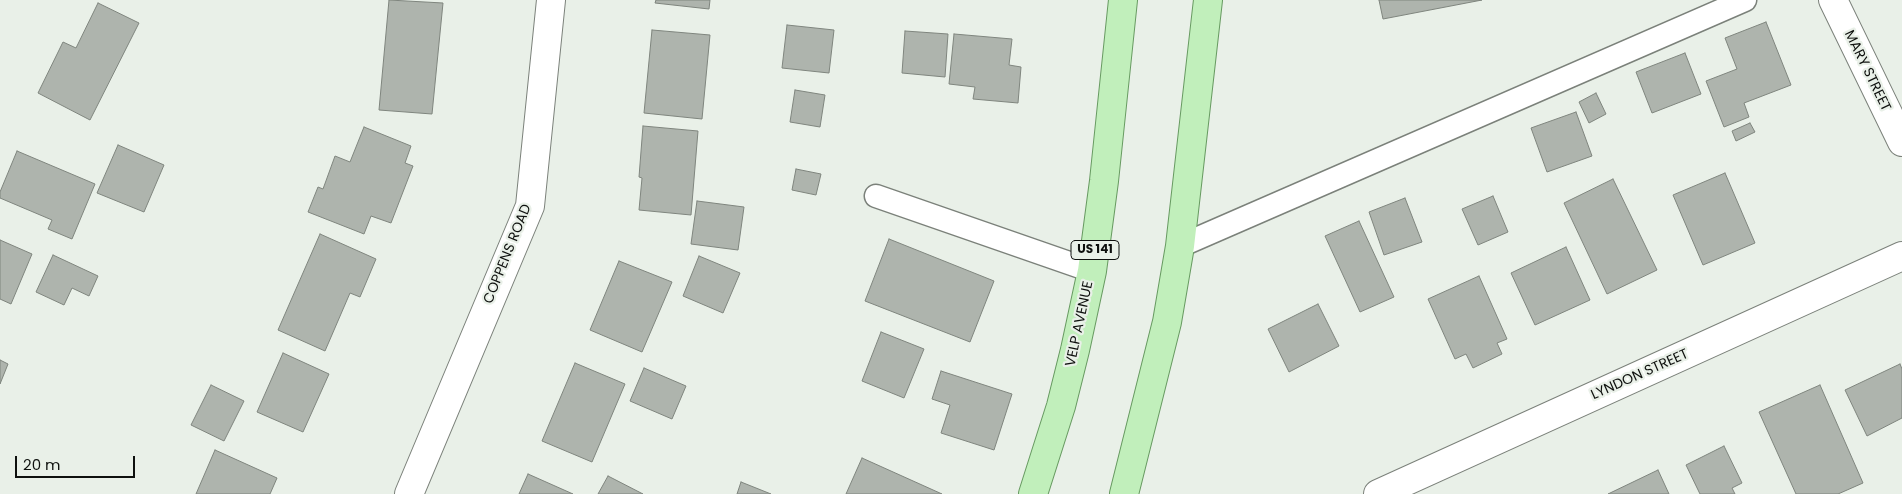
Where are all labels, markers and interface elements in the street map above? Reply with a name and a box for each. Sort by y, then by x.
street label: MARY STREET [1840,28,1894,114]
street label: COPPENS ROAD [480,202,536,306]
road number: US 141 [1071,240,1119,260]
street label: VELP AVENUE [1063,280,1097,368]
street label: LYNDON STREET [1589,346,1691,404]
scale bar [18,446,138,478]
text: 20 m [23,454,61,475]

